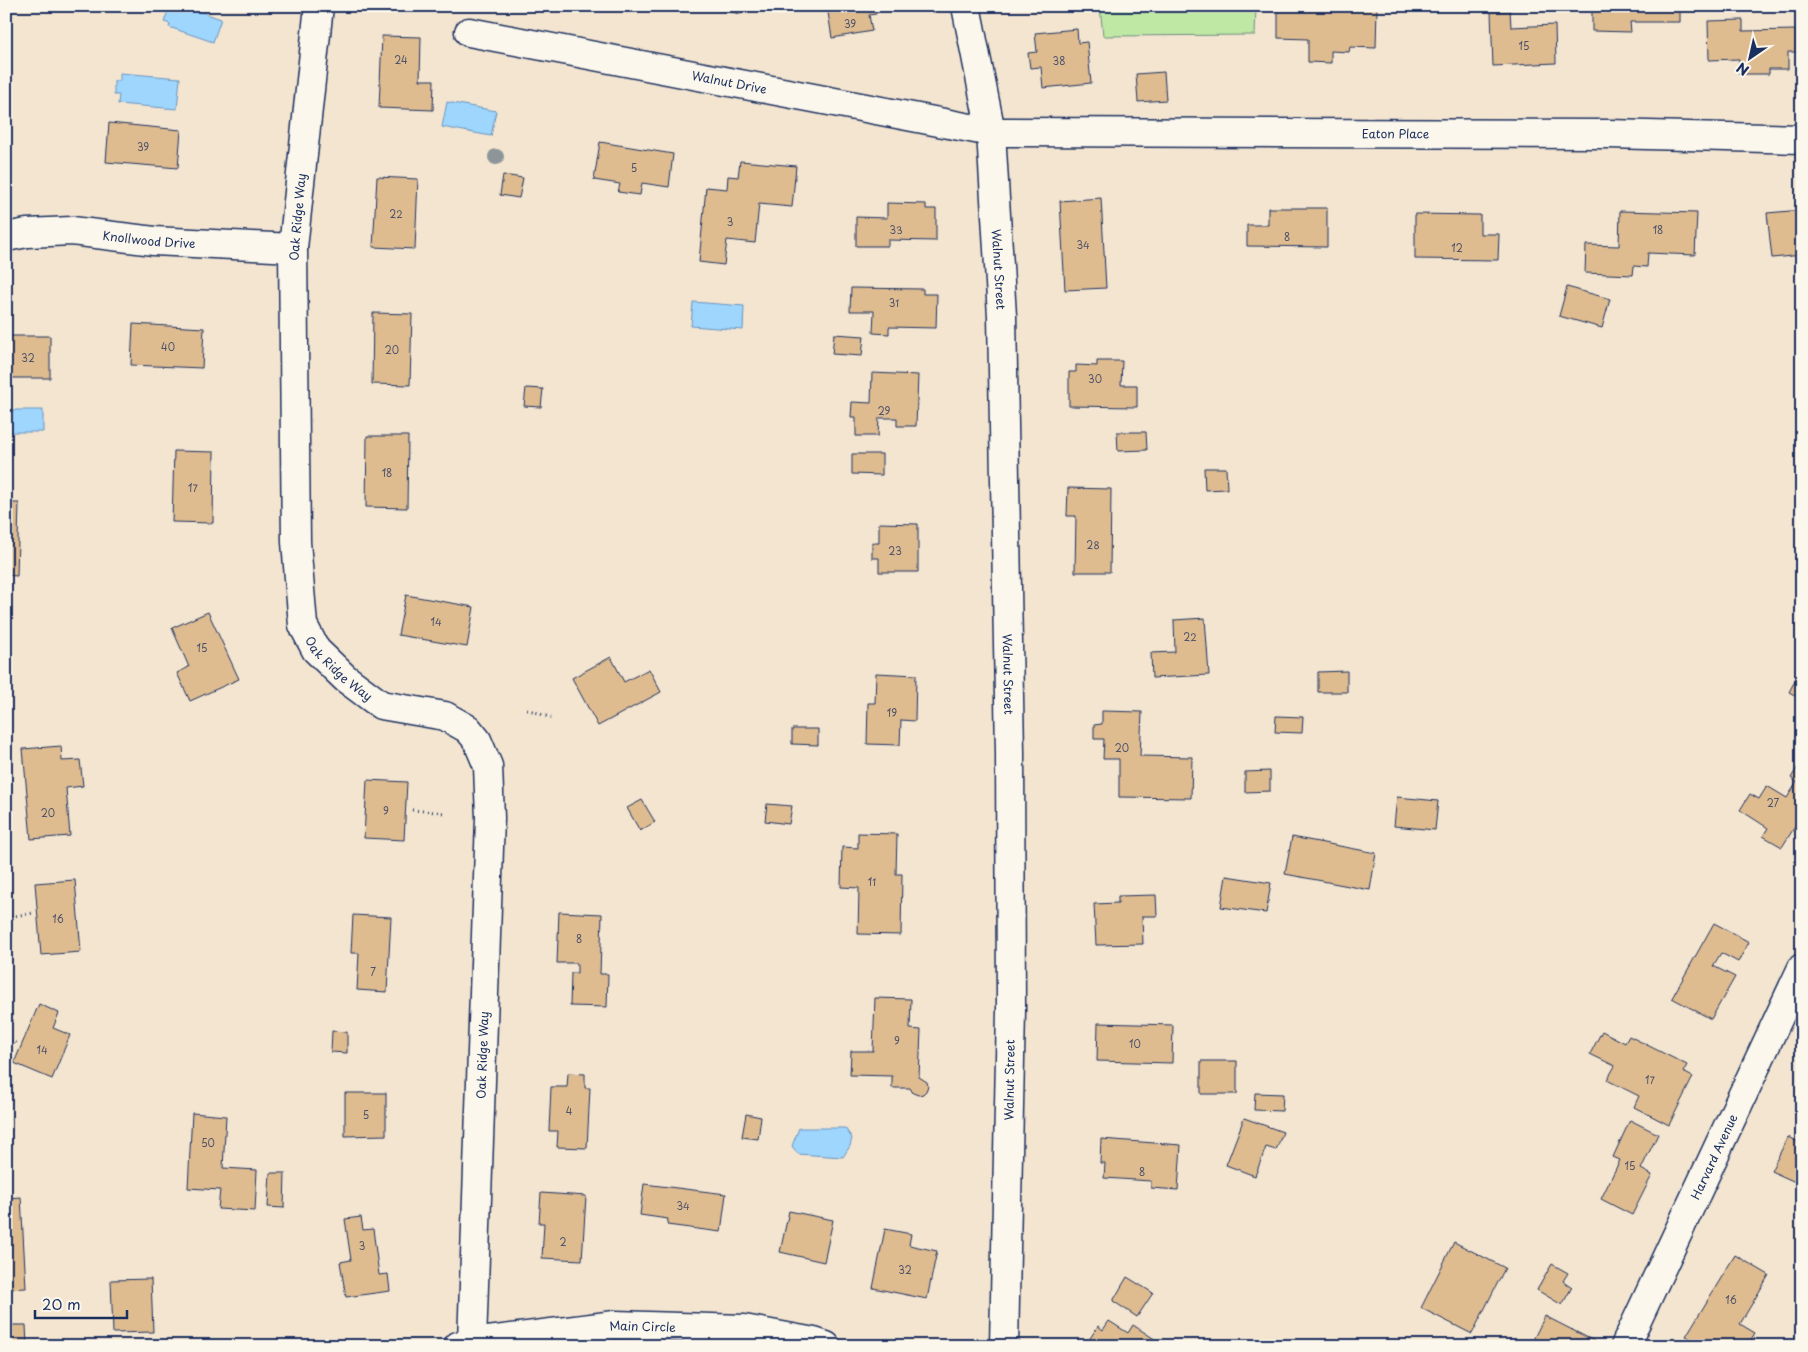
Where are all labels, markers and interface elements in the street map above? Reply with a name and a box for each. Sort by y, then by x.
house number: 39 [844,16,856,31]
north arrow [1726,32,1776,82]
house number: 15 [1519,38,1529,53]
house number: 24 [394,52,408,67]
house number: 38 [1053,53,1065,68]
text: N [1732,57,1753,81]
street label: Walnut Drive [690,66,768,98]
street label: Eaton Place [1362,124,1429,142]
house number: 39 [137,139,149,154]
house number: 5 [631,160,637,175]
street label: Oak Ridge Way [284,172,310,261]
house number: 22 [389,206,403,221]
house number: 3 [727,214,733,229]
house number: 33 [889,222,903,237]
house number: 18 [1653,222,1663,237]
street label: Knollwood Drive [102,226,196,252]
street label: Walnut Street [988,228,1011,310]
house number: 8 [1284,229,1290,244]
house number: 34 [1076,237,1090,252]
house number: 12 [1451,240,1463,255]
house number: 31 [889,295,899,310]
house number: 40 [161,339,175,354]
house number: 20 [385,342,399,357]
house number: 32 [21,350,35,365]
house number: 30 [1088,371,1102,386]
house number: 29 [878,403,891,418]
house number: 18 [382,465,392,480]
house number: 17 [188,480,199,495]
house number: 28 [1086,537,1100,552]
house number: 23 [888,543,902,558]
house number: 14 [430,614,442,629]
house number: 22 [1183,629,1197,644]
street label: Oak Ridge Way [301,633,377,705]
street label: Walnut Street [999,633,1018,715]
house number: 15 [197,640,207,655]
house number: 19 [887,705,897,720]
house number: 20 [1115,740,1129,755]
house number: 27 [1767,795,1780,810]
house number: 9 [383,803,389,818]
house number: 20 [41,805,55,820]
house number: 11 [868,874,876,889]
house number: 16 [52,911,64,926]
house number: 8 [576,931,582,946]
house number: 7 [370,964,376,979]
street label: Oak Ridge Way [471,1011,493,1099]
house number: 9 [894,1033,900,1048]
house number: 10 [1129,1036,1141,1051]
street label: Walnut Street [999,1039,1019,1121]
house number: 14 [36,1042,48,1057]
house number: 17 [1645,1072,1656,1087]
house number: 4 [566,1103,573,1118]
house number: 5 [363,1107,369,1122]
street label: Harvard Avenue [1686,1111,1742,1203]
house number: 50 [201,1135,215,1150]
house number: 15 [1625,1158,1635,1173]
house number: 8 [1139,1164,1145,1179]
house number: 34 [676,1198,690,1213]
house number: 2 [559,1234,567,1249]
house number: 3 [359,1238,365,1253]
house number: 32 [898,1262,912,1277]
scale bar [35,1287,128,1319]
text: 20 m [42,1292,81,1315]
house number: 16 [1725,1292,1737,1307]
street label: Main Circle [608,1315,676,1336]

